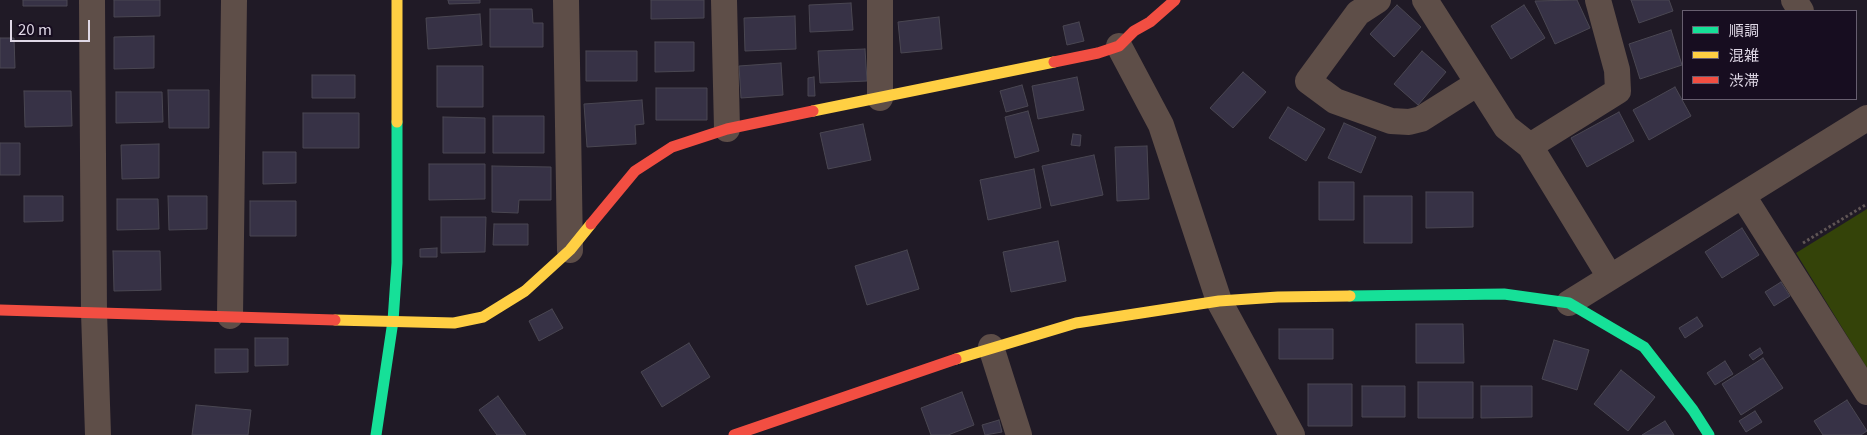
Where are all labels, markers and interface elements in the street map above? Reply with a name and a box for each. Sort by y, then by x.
scale bar [12,10,92,42]
legend [1682,10,1857,100]
text: 20 m [18,18,52,39]
text: 順調 [1729,19,1759,40]
text: 混雑 [1729,44,1759,65]
text: 渋滞 [1729,69,1759,90]

